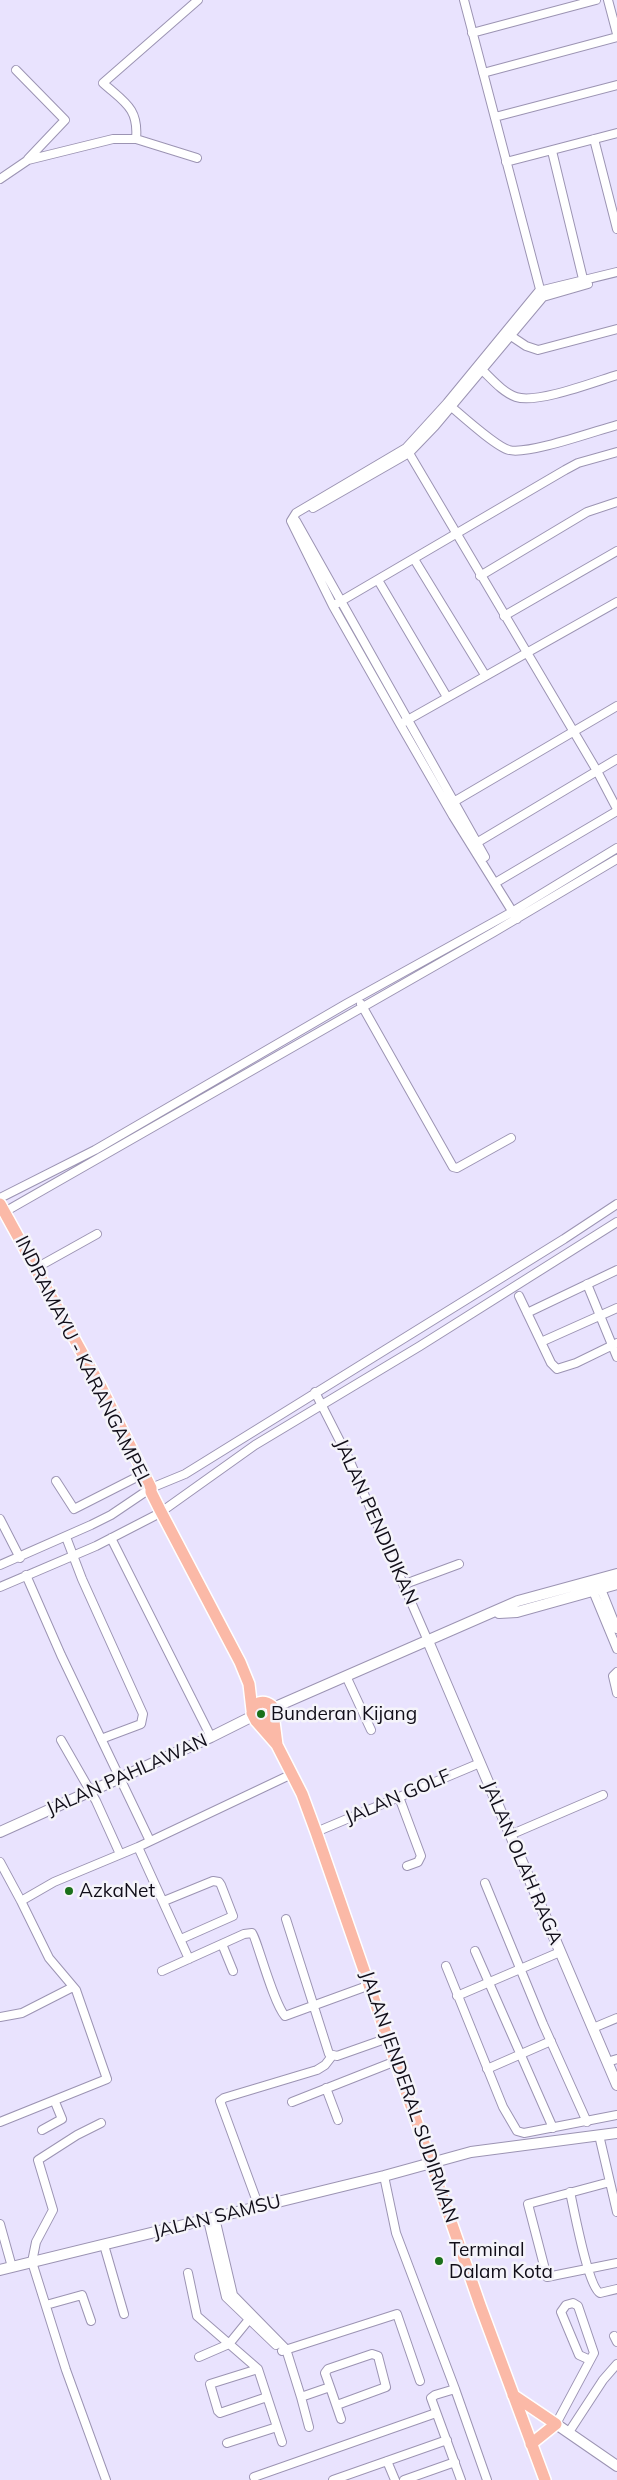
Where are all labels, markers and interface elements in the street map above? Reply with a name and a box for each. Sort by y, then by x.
street label: INDRAMAYU - KARANGAMPEL [10,1232,156,1490]
street label: JALAN PENDIDIKAN [329,1436,423,1608]
place label: Bunderan Kijang [271,1703,417,1725]
marker: Bunderan Kijang [255,1708,267,1720]
street label: JALAN PAHLAWAN [43,1729,211,1821]
street label: JALAN GOLF [342,1764,454,1830]
street label: JALAN OLAH RAGA [477,1778,567,1948]
place label: AzkaNet [79,1880,155,1902]
marker: AzkaNet [63,1885,75,1897]
street label: JALAN JENDERAL SUDIRMAN [355,1968,463,2226]
street label: JALAN SAMSU [151,2190,283,2244]
place label: Terminal Dalam Kota [449,2239,553,2283]
marker: Terminal Dalam Kota [433,2255,445,2267]

